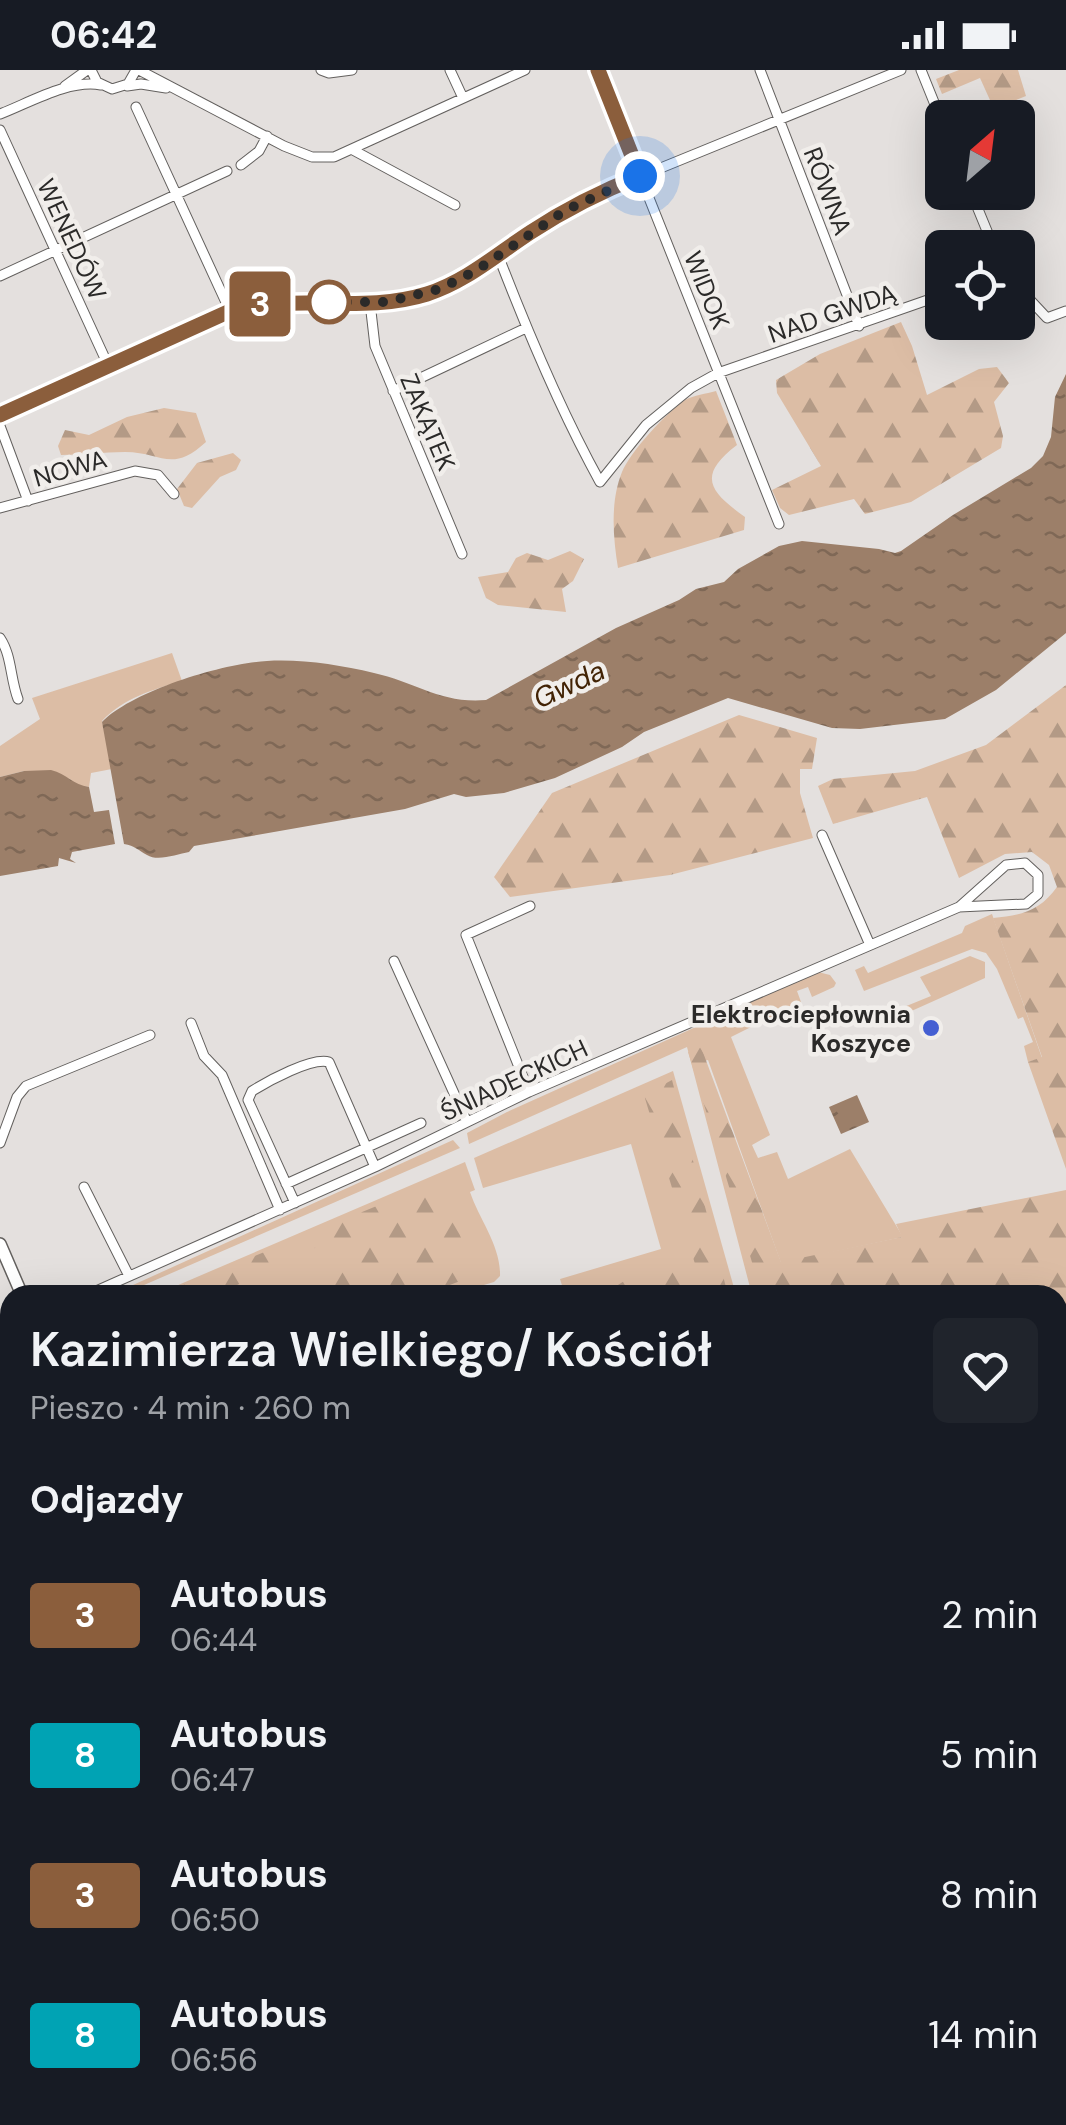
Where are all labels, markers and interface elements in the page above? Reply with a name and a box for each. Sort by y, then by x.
text: 06:42 [50,10,157,60]
north arrow [925,100,1035,210]
map controls [925,100,1035,340]
street label: RÓWNA [796,142,859,240]
your location [615,151,665,201]
street label: WENEDÓW [29,173,114,305]
button: locate [925,230,1035,340]
street label: WIDOK [676,246,737,334]
line badge: 3 [228,272,292,336]
street label: NAD GWDĄ [764,276,901,351]
text: 3 [249,281,271,327]
unlabelled marker [308,281,350,323]
street label: ZAKĄTEK [392,369,463,476]
street label: NOWA [30,442,111,495]
water label: Gwda [527,652,611,717]
place label: Elektrociepłownia Koszyce [691,998,911,1060]
marker: Elektrociepłownia Koszyce [920,1017,942,1039]
street label: ŚNIADECKICH [435,1032,593,1129]
text: Kazimierza Wielkiego/ Kościół [30,1318,711,1381]
button: heart [933,1318,1038,1423]
text: Pieszo · 4 min · 260 m [30,1387,351,1429]
text: Odjazdy [30,1475,184,1525]
text: Autobus [170,1569,328,1619]
text: 2 min [941,1590,1038,1640]
text: 3 [74,1592,96,1638]
text: 06:44 [170,1619,257,1661]
text: Autobus [170,1709,328,1759]
text: 5 min [940,1730,1038,1780]
text: 8 [74,1732,96,1778]
text: 06:47 [170,1759,255,1801]
text: Autobus [170,1849,328,1899]
text: 8 min [940,1870,1038,1920]
text: 3 [74,1872,96,1918]
text: 06:50 [170,1899,260,1941]
text: Autobus [170,1989,328,2039]
text: 14 min [928,2010,1038,2060]
text: 8 [74,2012,96,2058]
text: 06:56 [170,2039,258,2081]

